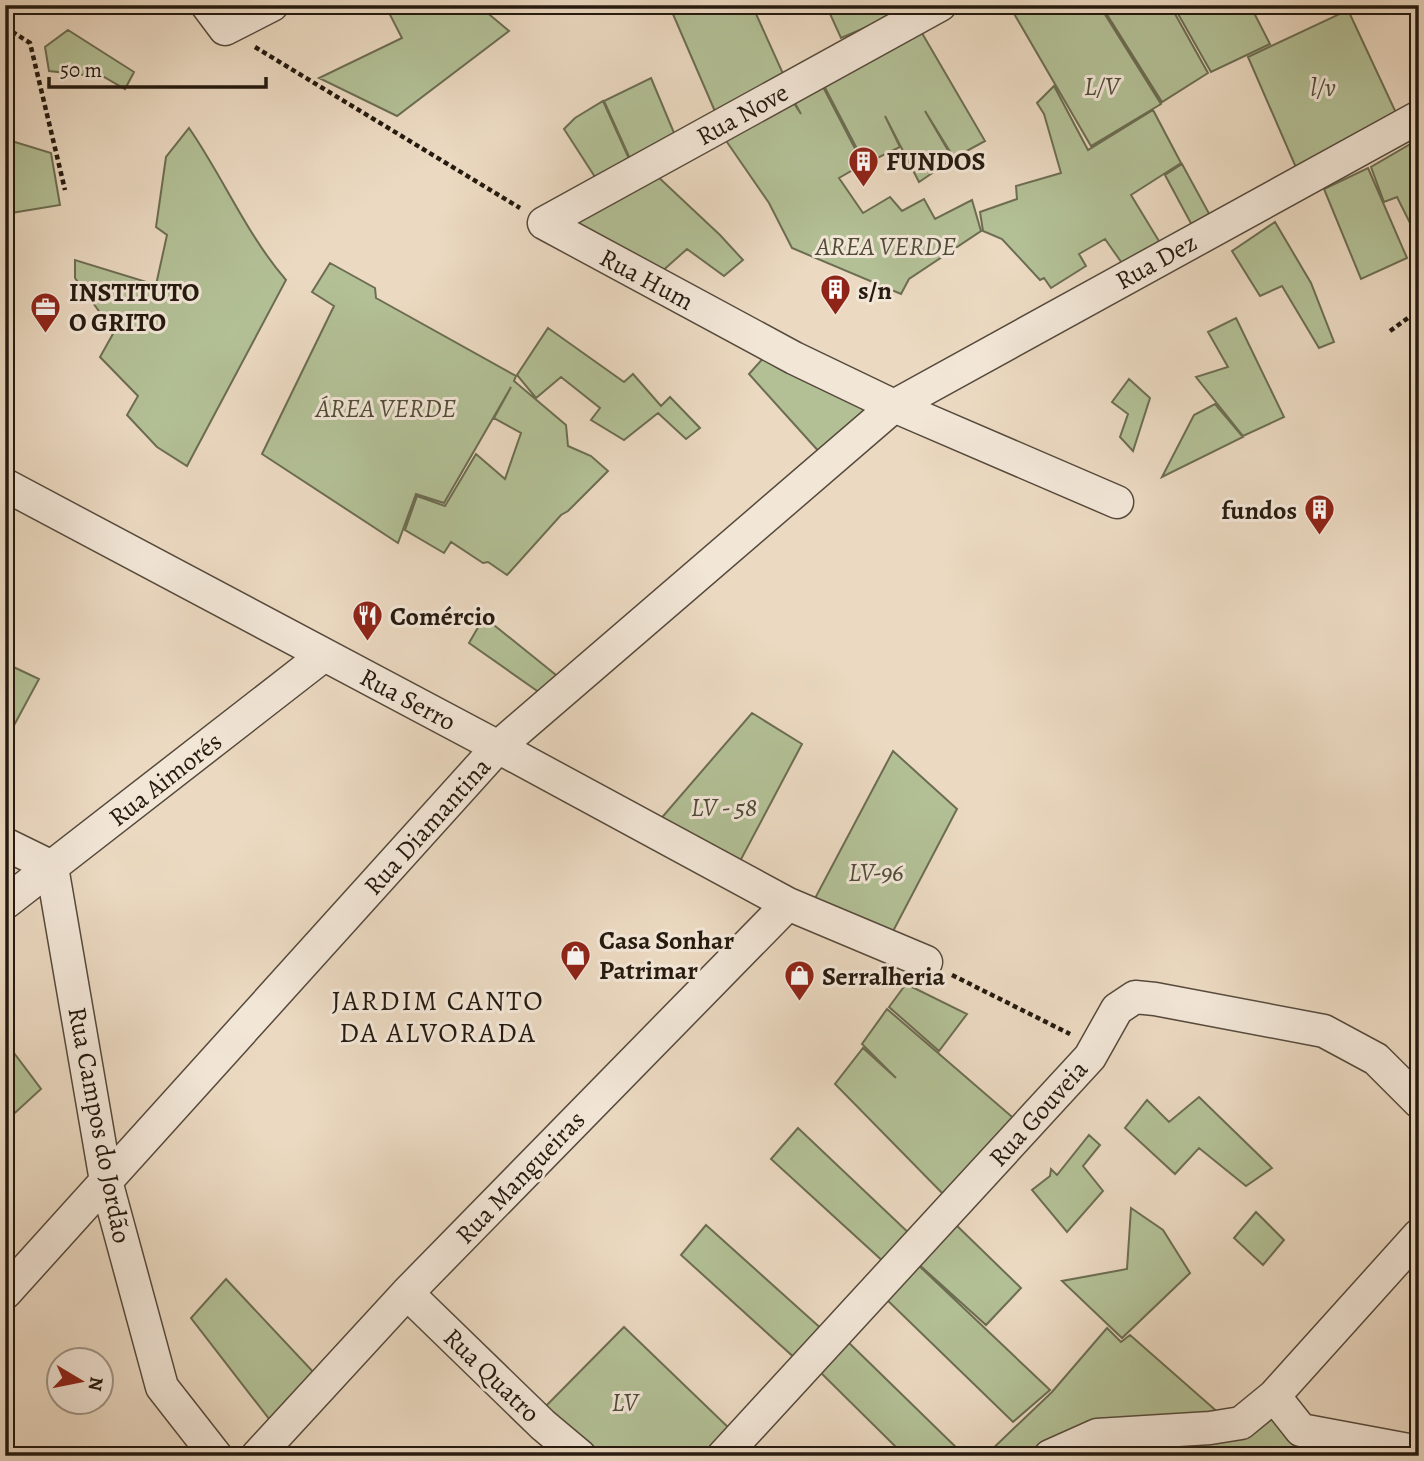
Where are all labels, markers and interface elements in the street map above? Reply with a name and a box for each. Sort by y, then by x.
scale bar [49,46,266,90]
text: 50 m [60,56,102,84]
park label: L/V [1084,69,1122,104]
park label: l/v [1310,70,1336,105]
street label: Rua Nove [690,75,794,154]
building icon: FUNDOS [846,144,880,188]
place label: FUNDOS [886,144,985,179]
street label: Rua Dez [1109,225,1203,298]
park label: AREA VERDE [814,229,957,264]
street label: Rua Hum [594,240,700,319]
building icon: s/n [818,273,852,317]
place label: s/n [858,273,892,308]
place label: INSTITUTO O GRITO [69,275,199,340]
office icon: INSTITUTO O GRITO [29,290,63,334]
park label: ÁREA VERDE [314,391,457,426]
place label: fundos [1221,493,1297,528]
building icon: fundos [1303,493,1337,537]
restaurant icon: Comércio [350,599,384,643]
place label: Comércio [390,599,495,634]
street label: Rua Serro [354,660,462,739]
street label: Rua Aimorés [101,724,229,835]
street label: Rua Diamantina [356,750,499,903]
park label: LV - 58 [691,790,757,825]
park label: LV-96 [848,855,904,890]
place label: Casa Sonhar Patrimar [599,923,735,988]
shop icon: Casa Sonhar Patrimar [559,938,593,982]
shop icon: Serralheria [782,959,816,1003]
place label: Serralheria [822,959,946,994]
district label: JARDIM CANTO DA ALVORADA [331,982,545,1052]
street label: Rua Campos do Jordão [59,1004,140,1246]
street label: Rua Gouveia [981,1052,1096,1174]
street label: Rua Mangueiras [448,1103,593,1252]
street label: Rua Quatro [436,1320,548,1430]
north arrow [46,1346,116,1416]
text: N [82,1375,110,1393]
park label: LV [612,1385,640,1420]

